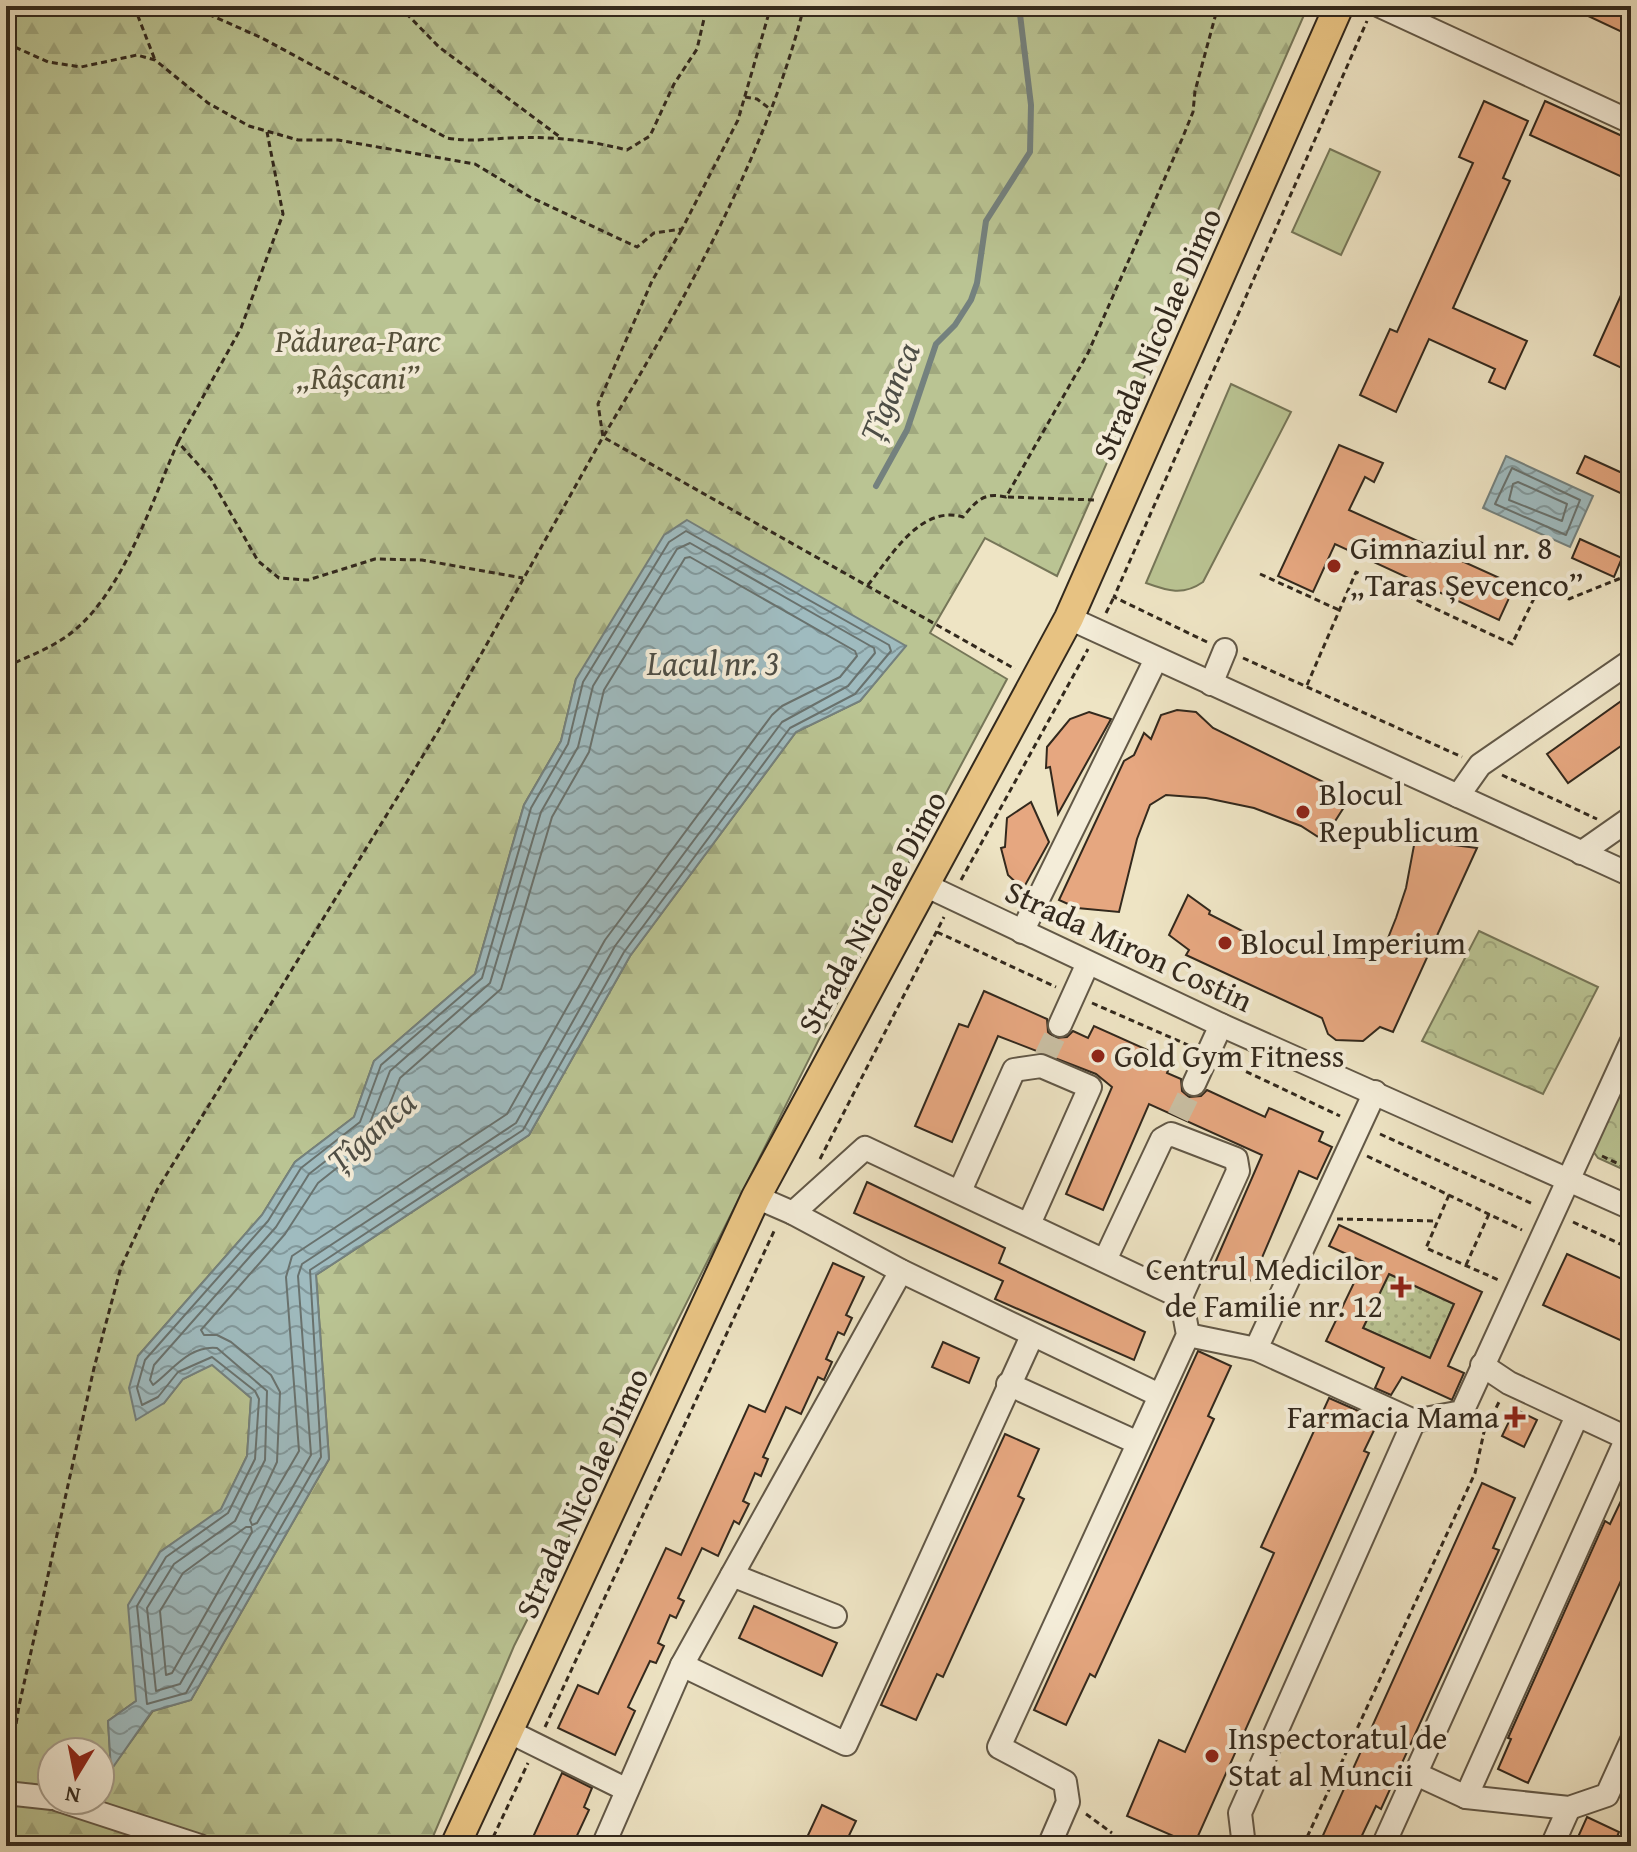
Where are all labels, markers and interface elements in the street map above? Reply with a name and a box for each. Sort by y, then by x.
street label: Strada Nicolae Dimo [1080,200,1233,467]
park label: Pădurea-Parc „Râșcani” [274,317,442,401]
water label: Țîganca [846,334,932,449]
place label: Gimnaziul nr. 8 „Taras Șevcenco” [1350,524,1583,608]
marker: Gimnaziul nr. 8 „Taras Șevcenco” [1325,557,1343,575]
water label: Lacul nr. 3 [646,638,779,687]
place label: Blocul Republicum [1319,770,1479,854]
street label: Strada Nicolae Dimo [785,782,958,1042]
marker: Blocul Republicum [1294,803,1312,821]
street label: Strada Miron Costin [998,868,1261,1024]
place label: Blocul Imperium [1241,919,1466,966]
marker: Blocul Imperium [1216,934,1234,952]
place label: Gold Gym Fitness [1114,1032,1345,1079]
marker: Gold Gym Fitness [1089,1047,1107,1065]
water label: Țîganca [315,1078,426,1183]
place label: Centrul Medicilor de Familie nr. 12 [1146,1245,1383,1329]
marker: Centrul Medicilor de Familie nr. 12 [1390,1276,1412,1298]
street label: Strada Nicolae Dimo [503,1360,660,1626]
place label: Farmacia Mama [1287,1393,1499,1440]
marker: Farmacia Mama [1506,1408,1524,1426]
place label: Inspectoratul de Stat al Muncii [1228,1714,1447,1798]
north arrow [36,1736,116,1816]
marker: Inspectoratul de Stat al Muncii [1203,1747,1221,1765]
text: N [62,1779,83,1813]

